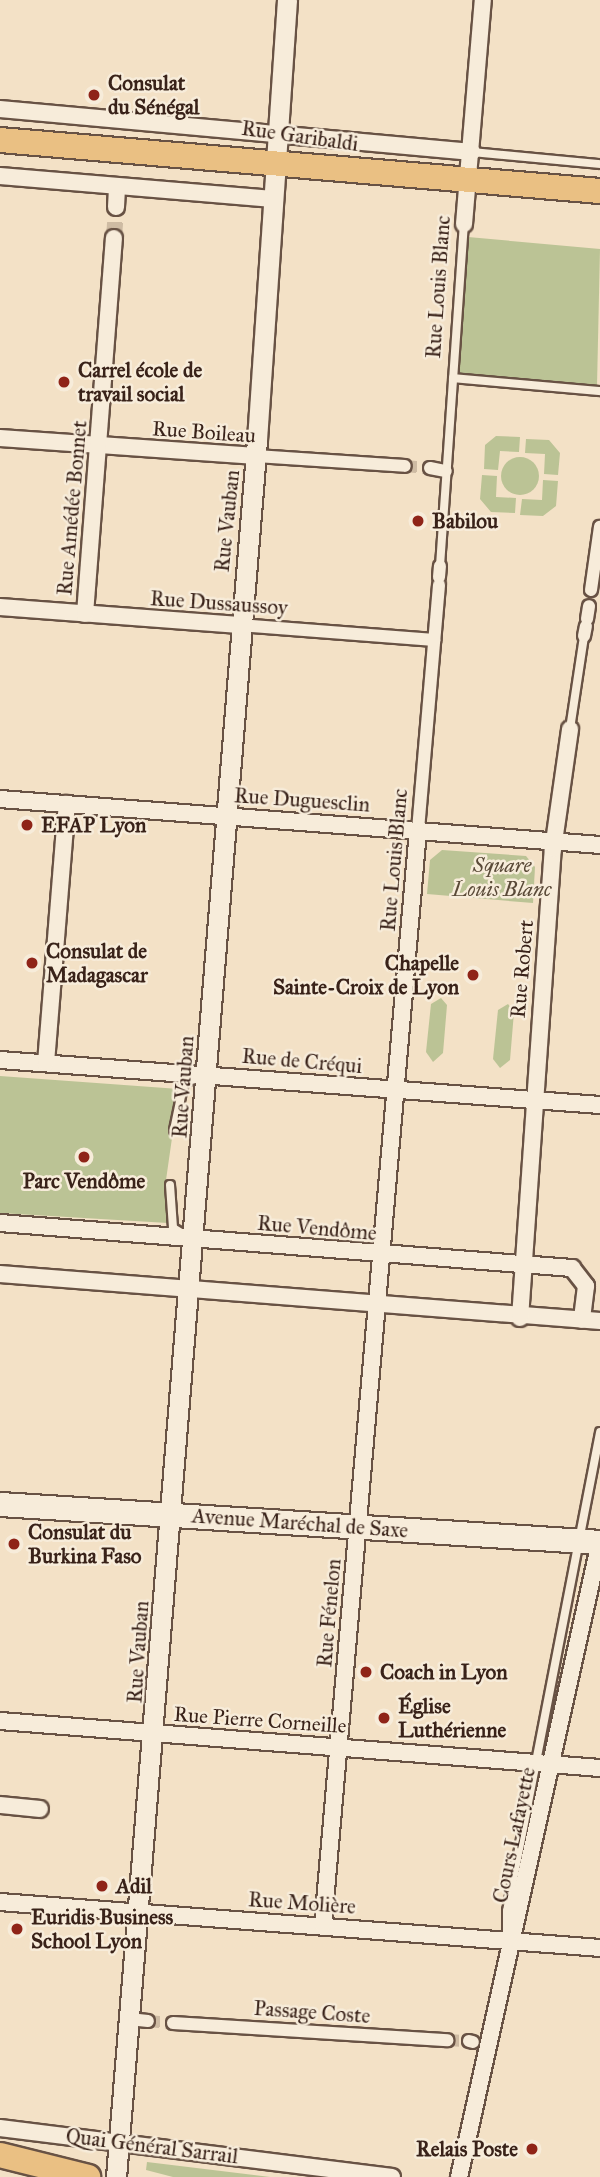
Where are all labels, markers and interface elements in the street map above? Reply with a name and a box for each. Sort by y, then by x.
place label: Consulat du Sénégal [108,70,200,120]
marker: Consulat du Sénégal [86,87,102,103]
street label: Rue Garibaldi [240,115,360,157]
street label: Rue Louis Blanc [420,215,456,359]
place label: Carrel école de travail social [78,357,202,407]
marker: Carrel école de travail social [56,374,72,390]
street label: Rue Boileau [151,416,257,448]
street label: Rue Amédée Bonnet [52,419,92,597]
street label: Rue Vauban [209,469,245,573]
place label: Babilou [432,508,498,534]
marker: Babilou [410,513,426,529]
street label: Rue Dussaussoy [149,586,289,620]
street label: Rue Duguesclin [233,783,371,817]
street label: Rue Louis Blanc [375,788,413,932]
place label: EFAP Lyon [41,812,146,838]
marker: EFAP Lyon [19,817,35,833]
park label: Square Louis Blanc [452,852,552,902]
street label: Rue Robert [505,919,539,1019]
place label: Consulat de Madagascar [46,938,148,988]
place label: Chapelle Sainte-Croix de Lyon [273,950,459,1000]
marker: Consulat de Madagascar [24,955,40,971]
marker: Chapelle Sainte-Croix de Lyon [465,967,481,983]
street label: Rue Vauban [167,1035,199,1139]
street label: Rue de Créqui [241,1043,363,1079]
marker: Parc Vendôme [76,1149,92,1165]
place label: Parc Vendôme [23,1168,145,1194]
street label: Rue Vendôme [256,1210,378,1246]
street label: Avenue Maréchal de Saxe [191,1503,409,1543]
place label: Consulat du Burkina Faso [28,1519,142,1569]
marker: Consulat du Burkina Faso [6,1536,22,1552]
street label: Rue Fénelon [312,1558,346,1668]
street label: Rue Vauban [122,1600,154,1704]
place label: Coach in Lyon [380,1659,508,1685]
marker: Coach in Lyon [358,1664,374,1680]
place label: Église Luthérienne [398,1693,506,1743]
street label: Rue Pierre Corneille [173,1701,347,1739]
marker: Église Luthérienne [376,1710,392,1726]
street label: Cours Lafayette [487,1765,541,1905]
place label: Adil [116,1873,152,1899]
marker: Adil [94,1878,110,1894]
street label: Rue Molière [247,1887,357,1919]
place label: Euridis Business School Lyon [31,1904,173,1954]
marker: Euridis Business School Lyon [9,1921,25,1937]
street label: Passage Coste [253,1995,371,2029]
street label: Quai Général Sarrail [64,2123,240,2169]
place label: Relais Poste [416,2136,518,2162]
marker: Relais Poste [524,2141,540,2157]

